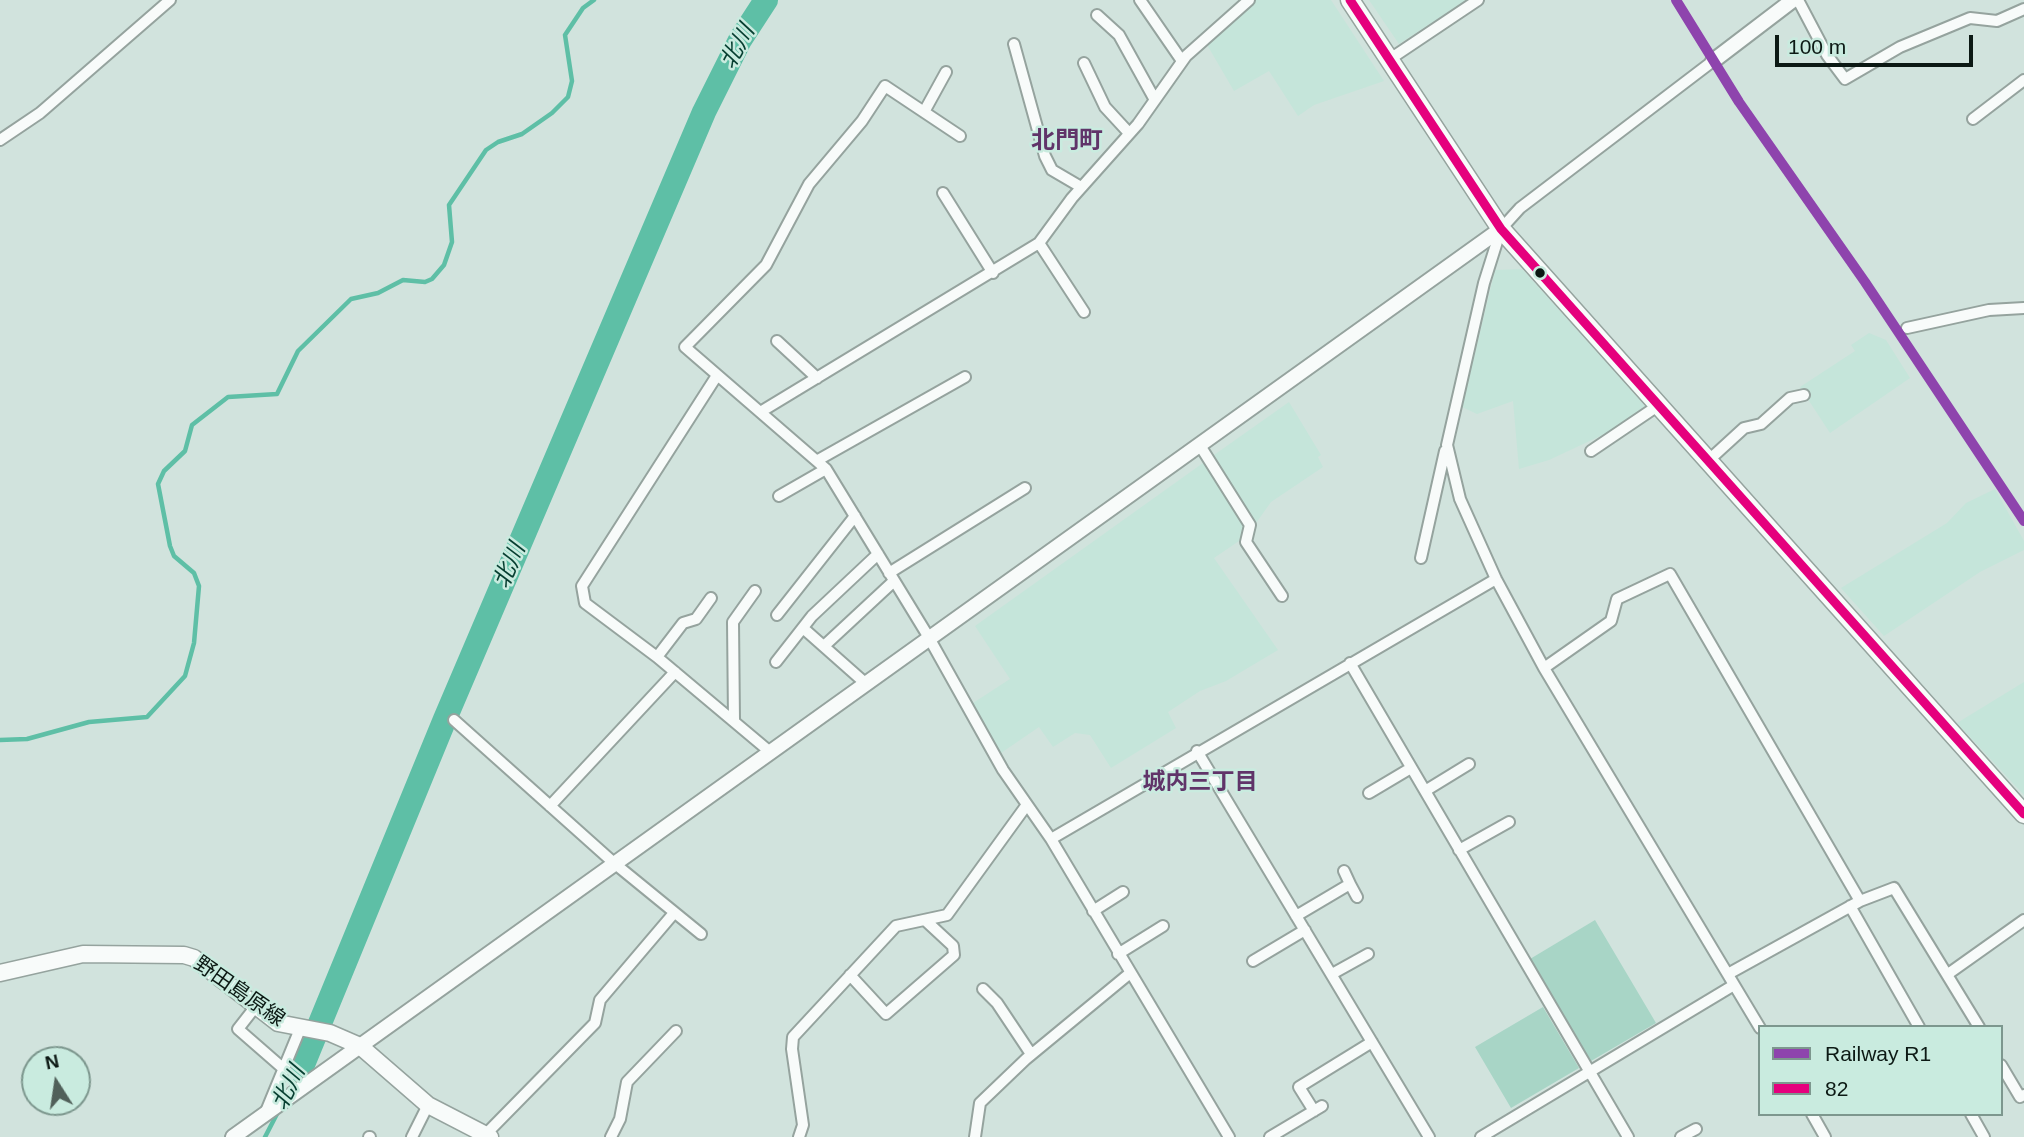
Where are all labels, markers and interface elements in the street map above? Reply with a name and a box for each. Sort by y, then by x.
water label: 北川 [715,20,761,74]
scale bar [1779,21,1977,65]
text: 100 m [1788,35,1846,58]
district label: 北門町 [1031,127,1103,155]
unlabelled marker [1533,266,1547,280]
water label: 北川 [488,539,532,593]
district label: 城内三丁目 [1143,769,1257,797]
street label: 野田島原線 [189,952,289,1032]
legend [1758,1025,2003,1116]
text: Railway R1 [1825,1042,1931,1065]
north arrow [21,1046,91,1116]
text: N [43,1050,61,1074]
water label: 北川 [267,1061,311,1115]
text: 82 [1825,1077,1848,1100]

